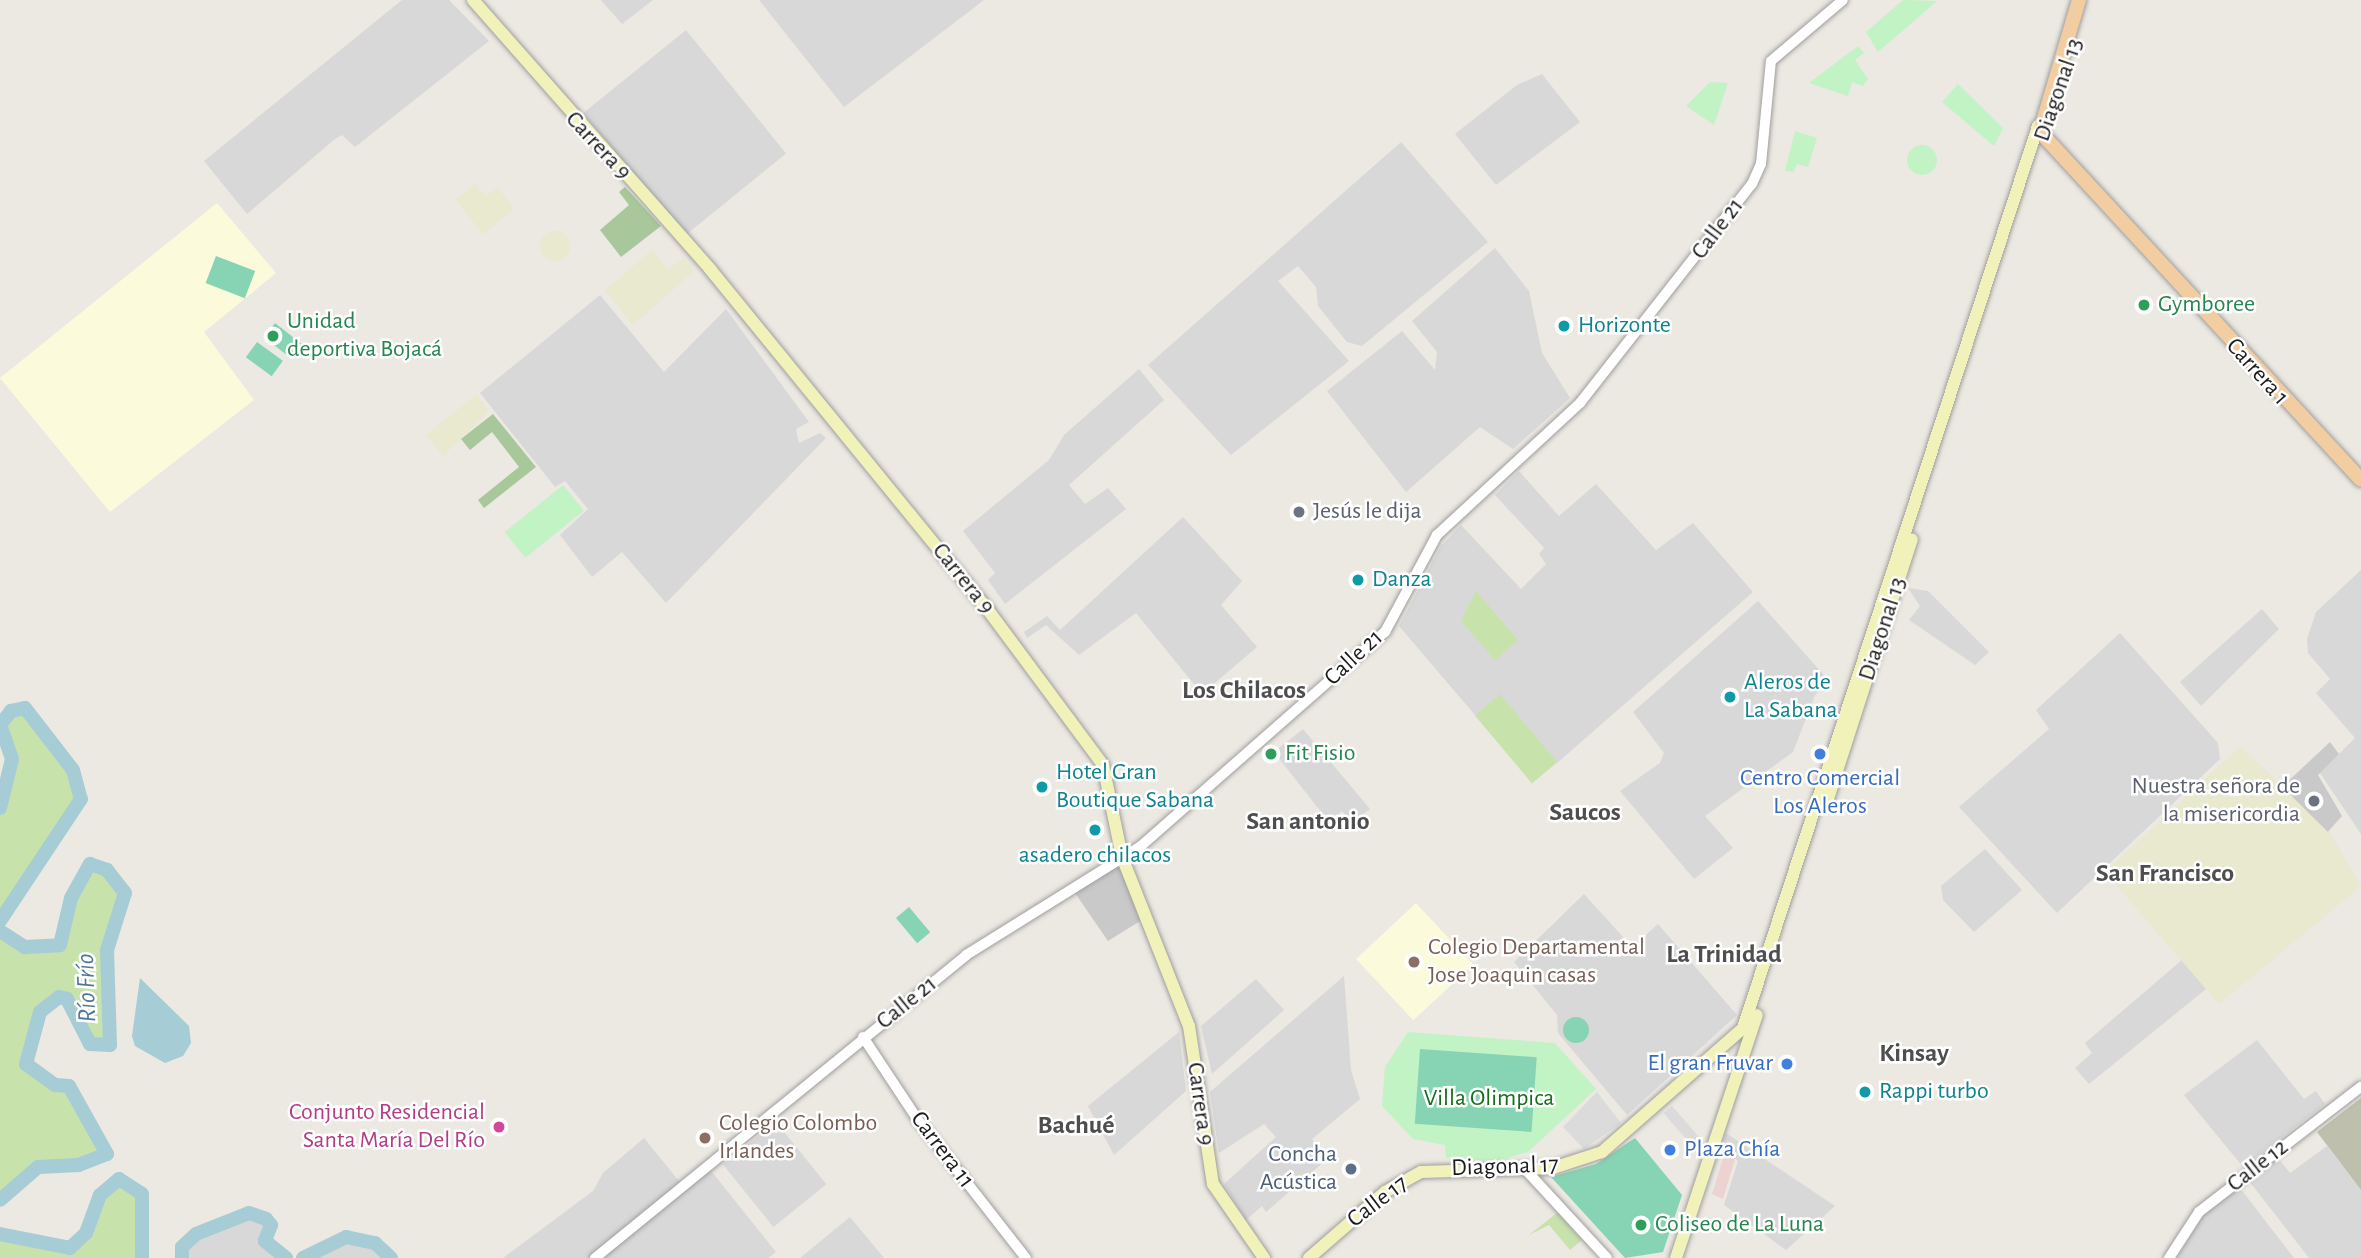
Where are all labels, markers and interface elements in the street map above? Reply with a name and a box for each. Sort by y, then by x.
street label: Diagonal 13 [2028,35,2090,145]
street label: Carrera 9 [559,106,637,186]
street label: Calle 21 [1686,193,1750,265]
place label: Gymboree [2158,291,2255,319]
marker: Gymboree [2136,297,2152,313]
place label: Unidad deportiva Bojacá [287,308,442,364]
place label: Horizonte [1578,312,1671,340]
marker: Horizonte [1556,318,1572,334]
marker: Unidad deportiva Bojacá [265,328,281,344]
street label: Carrera 1 [2219,332,2295,412]
place label: Jesús le dija [1313,498,1422,526]
marker: Jesús le dija [1291,504,1307,520]
street label: Carrera 9 [925,537,1001,621]
place label: Danza [1372,566,1432,594]
marker: Danza [1350,572,1366,588]
street label: Diagonal 13 [1853,574,1913,684]
street label: Calle 21 [1319,624,1389,692]
place label: Aleros de La Sabana [1744,669,1838,725]
district label: Los Chilacos [1182,675,1306,707]
marker: Aleros de La Sabana [1722,689,1738,705]
place label: Fit Fisio [1285,740,1356,768]
marker: Fit Fisio [1263,746,1279,762]
marker: Centro Comercial Los Aleros [1812,746,1828,762]
place label: Hotel Gran Boutique Sabana [1056,759,1214,815]
place label: Centro Comercial Los Aleros [1740,765,1900,821]
place label: Nuestra señora de la misericordia [2132,773,2300,829]
marker: Hotel Gran Boutique Sabana [1034,779,1050,795]
marker: Nuestra señora de la misericordia [2306,793,2322,809]
district label: Saucos [1549,797,1621,829]
district label: San antonio [1246,806,1370,838]
marker: asadero chilacos [1087,822,1103,838]
place label: asadero chilacos [1019,842,1171,870]
district label: San Francisco [2096,858,2234,890]
place label: Colegio Departamental Jose Joaquin casas [1428,934,1645,990]
district label: La Trinidad [1666,939,1782,971]
water label: Río Frío [70,953,104,1023]
marker: Colegio Departamental Jose Joaquin casas [1406,954,1422,970]
street label: Calle 21 [871,970,943,1036]
district label: Kinsay [1879,1038,1949,1070]
place label: El gran Fruvar [1648,1050,1773,1078]
marker: El gran Fruvar [1779,1056,1795,1072]
street label: Carrera 9 [1180,1061,1220,1147]
place label: Rappi turbo [1879,1078,1989,1106]
marker: Rappi turbo [1857,1084,1873,1100]
park label: Villa Olimpica [1424,1085,1554,1113]
place label: Conjunto Residencial Santa María Del Río [289,1099,485,1155]
street label: Carrera 11 [904,1106,980,1194]
place label: Colegio Colombo Irlandes [719,1110,877,1166]
district label: Bachué [1037,1110,1115,1142]
marker: Conjunto Residencial Santa María Del Río [491,1119,507,1135]
marker: Colegio Colombo Irlandes [697,1130,713,1146]
street label: Calle 12 [2222,1133,2294,1199]
place label: Plaza Chía [1684,1136,1780,1164]
place label: Concha Acústica [1260,1141,1337,1197]
marker: Plaza Chía [1662,1142,1678,1158]
street label: Diagonal 17 [1451,1151,1559,1183]
marker: Concha Acústica [1343,1161,1359,1177]
street label: Calle 17 [1342,1170,1414,1234]
place label: Coliseo de La Luna [1655,1211,1824,1239]
marker: Coliseo de La Luna [1633,1217,1649,1233]

